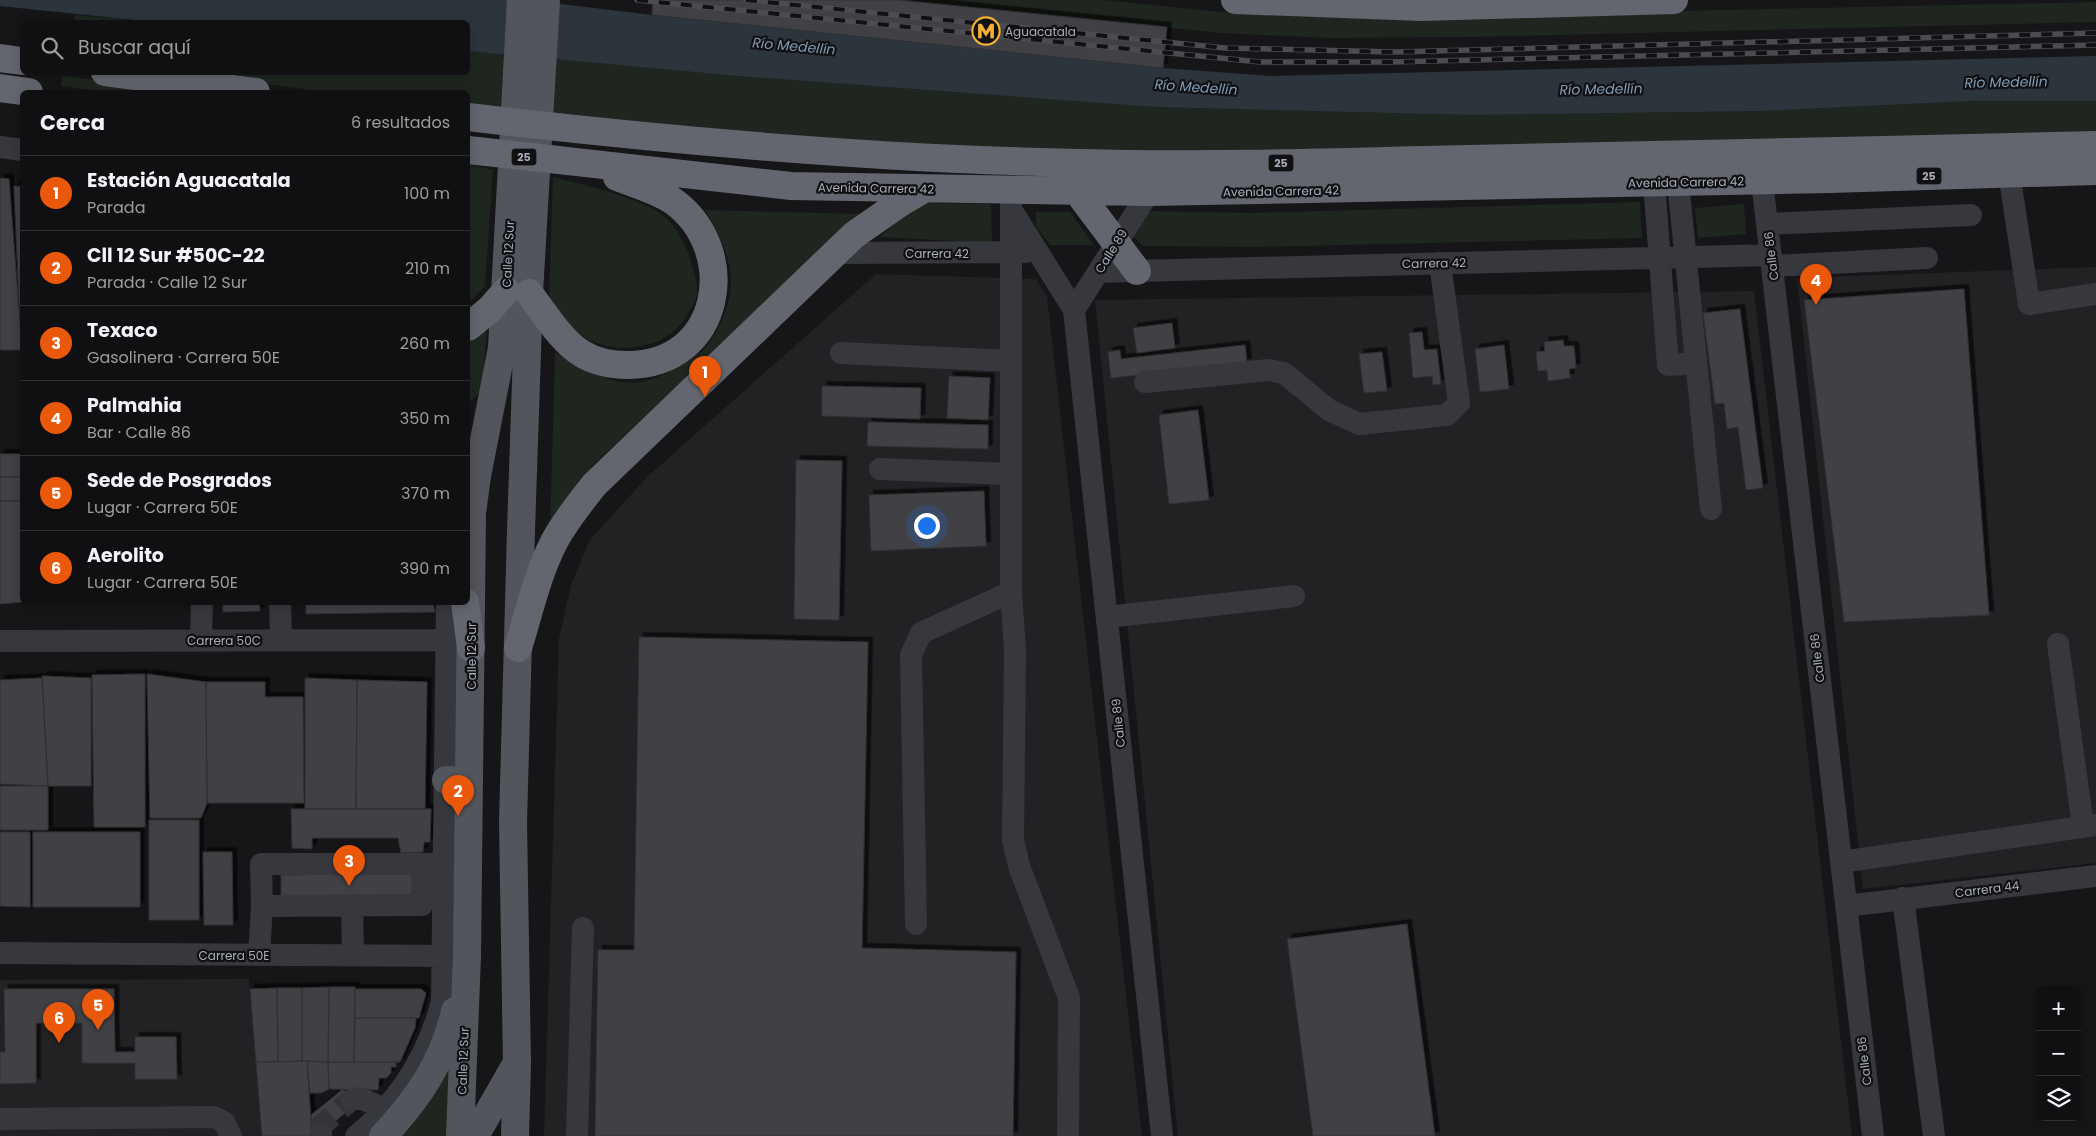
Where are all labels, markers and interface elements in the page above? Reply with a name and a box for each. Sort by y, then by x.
metro station icon: Aguacatala [971,16,1001,46]
search box [20,20,470,75]
place label: Aguacatala [1005,23,1076,40]
water label: Río Medellín [752,32,836,60]
icon: search [38,34,66,62]
text: Buscar aquí [78,34,191,61]
water label: Río Medellín [1964,71,2048,93]
water label: Río Medellín [1154,74,1238,100]
water label: Río Medellín [1559,78,1643,100]
text: Cerca [40,108,105,137]
text: 6 resultados [351,111,450,134]
road number: 25 [512,148,536,166]
road number: 25 [1268,154,1294,172]
text: Estación Aguacatala [87,167,291,194]
road number: 25 [1916,168,1942,185]
street label: Avenida Carrera 42 [1628,172,1744,192]
street label: Avenida Carrera 42 [818,178,934,198]
street label: Avenida Carrera 42 [1223,181,1339,201]
text: 1 [53,182,59,205]
text: 100 m [404,182,450,205]
text: Parada [87,196,146,219]
street label: Calle 12 Sur [498,220,518,288]
street label: Calle 89 [1091,226,1131,276]
street label: Calle 86 [1760,231,1782,281]
text: Cll 12 Sur #50C-22 [87,242,265,269]
street label: Carrera 42 [905,245,969,262]
street label: Carrera 42 [1402,254,1466,272]
text: 2 [51,257,61,280]
text: 210 m [405,257,450,280]
pin: 4 [1800,264,1832,305]
text: Parada · Calle 12 Sur [87,271,247,294]
text: Texaco [87,317,158,344]
text: 3 [51,332,61,355]
text: 260 m [400,332,450,355]
text: Gasolinera · Carrera 50E [87,346,280,369]
pin: 1 [689,356,721,397]
text: Palmahia [87,392,182,419]
text: 4 [51,407,61,430]
text: 350 m [400,407,450,430]
text: Bar · Calle 86 [87,421,191,444]
text: Sede de Posgrados [87,467,272,494]
text: 5 [51,482,61,505]
text: 370 m [401,482,450,505]
text: Lugar · Carrera 50E [87,496,238,519]
your location [914,513,940,539]
text: Aerolito [87,542,164,569]
text: 6 [51,557,61,580]
text: 390 m [400,557,450,580]
text: Lugar · Carrera 50E [87,571,238,594]
street label: Calle 12 Sur [463,622,480,690]
street label: Carrera 50C [187,632,261,649]
street label: Calle 86 [1806,633,1828,683]
street label: Calle 89 [1107,698,1129,748]
pin: 2 [442,775,474,816]
pin: 3 [333,845,365,886]
street label: Carrera 44 [1954,877,2021,901]
street label: Carrera 50E [199,947,269,964]
map controls [2036,986,2081,1121]
button: + [2036,986,2081,1031]
pin: 5 [82,989,114,1030]
pin: 6 [43,1002,75,1043]
street label: Calle 12 Sur [453,1027,473,1095]
button: − [2036,1031,2081,1076]
street label: Calle 86 [1853,1036,1875,1086]
button: layers [2036,1076,2081,1121]

